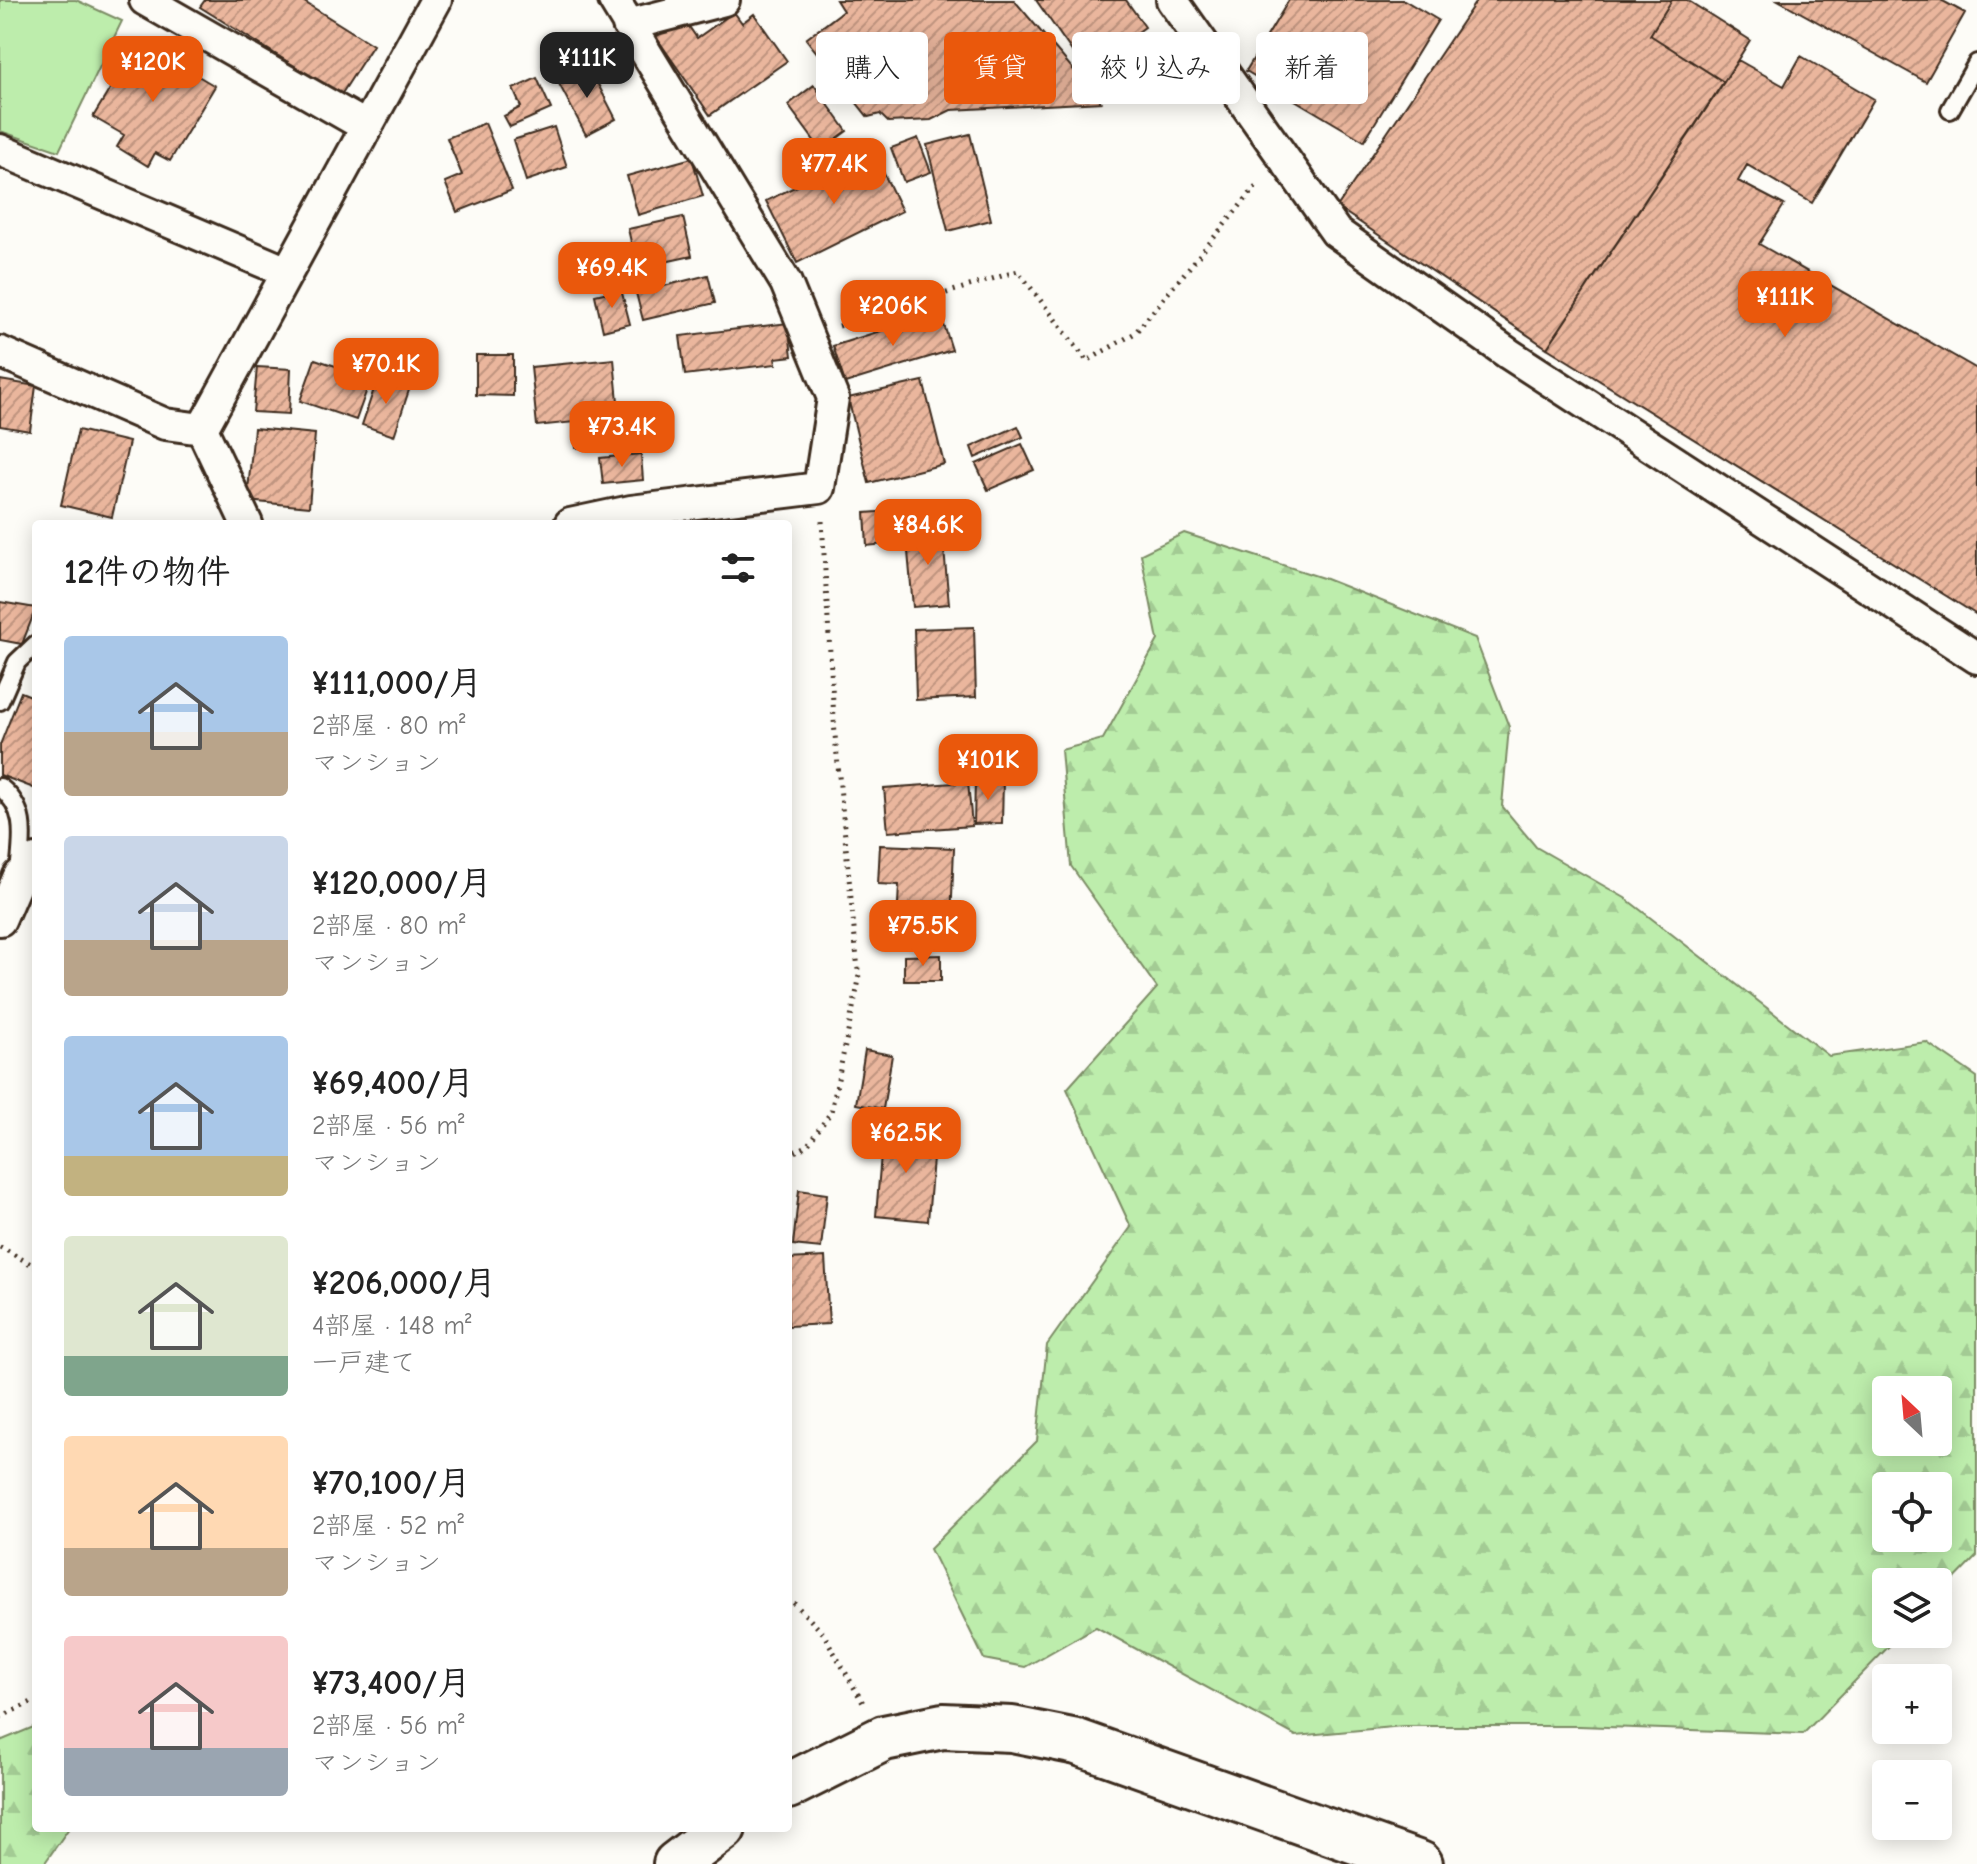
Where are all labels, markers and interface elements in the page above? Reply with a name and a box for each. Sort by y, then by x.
pin: ¥111K [531,32,643,100]
chip: 購入 [816,32,928,104]
chip: 賃貸 [944,32,1056,104]
chip: 絞り込み [1072,32,1240,104]
chip: 新着 [1256,32,1368,104]
pin: ¥120K [97,36,209,104]
text: ¥111K [558,43,616,73]
text: ¥120K [120,47,186,77]
pin: ¥77.4K [769,138,899,206]
text: ¥77.4K [800,149,868,179]
pin: ¥69.4K [547,242,677,310]
text: ¥69.4K [576,253,648,283]
pin: ¥111K [1729,271,1841,339]
pin: ¥206K [837,280,949,348]
text: ¥111K [1756,282,1814,312]
text: ¥206K [859,291,927,321]
pin: ¥70.1K [321,338,451,406]
text: ¥70.1K [352,349,420,379]
pin: ¥73.4K [557,401,687,469]
text: ¥73.4K [588,412,656,442]
pin: ¥84.6K [863,499,993,567]
text: ¥84.6K [892,510,964,540]
icon: filters [716,546,760,590]
text: 12件の物件 [64,552,230,592]
text: ¥111,000/月 [312,663,483,703]
icon: home [128,668,224,764]
text: 2部屋 · 80 m² [312,711,465,741]
pin: ¥101K [932,734,1044,802]
text: ¥101K [957,745,1019,775]
text: マンション [312,748,441,778]
text: ¥120,000/月 [312,863,492,903]
icon: home [128,868,224,964]
pin: ¥75.5K [858,900,988,968]
text: 2部屋 · 80 m² [312,911,465,941]
text: ¥75.5K [887,911,959,941]
text: マンション [312,948,441,978]
text: ¥69,400/月 [312,1063,475,1103]
icon: home [128,1068,224,1164]
pin: ¥62.5K [841,1107,971,1175]
text: 2部屋 · 56 m² [312,1111,464,1141]
text: ¥62.5K [870,1118,942,1148]
text: マンション [312,1148,441,1178]
text: ¥206,000/月 [312,1263,497,1303]
icon: home [128,1268,224,1364]
text: 4部屋 · 148 m² [312,1311,471,1341]
text: 一戸建て [312,1348,416,1378]
north arrow [1872,1376,1952,1456]
map controls [1872,1376,1952,1840]
text: ¥70,100/月 [312,1463,471,1503]
icon: home [128,1468,224,1564]
button: locate [1872,1472,1952,1552]
text: 2部屋 · 52 m² [312,1511,464,1541]
text: マンション [312,1548,441,1578]
button: layers [1872,1568,1952,1648]
text: ¥73,400/月 [312,1663,471,1703]
button: + [1872,1664,1952,1744]
icon: home [128,1668,224,1764]
text: 2部屋 · 56 m² [312,1711,464,1741]
text: マンション [312,1748,441,1778]
button: − [1872,1760,1952,1840]

